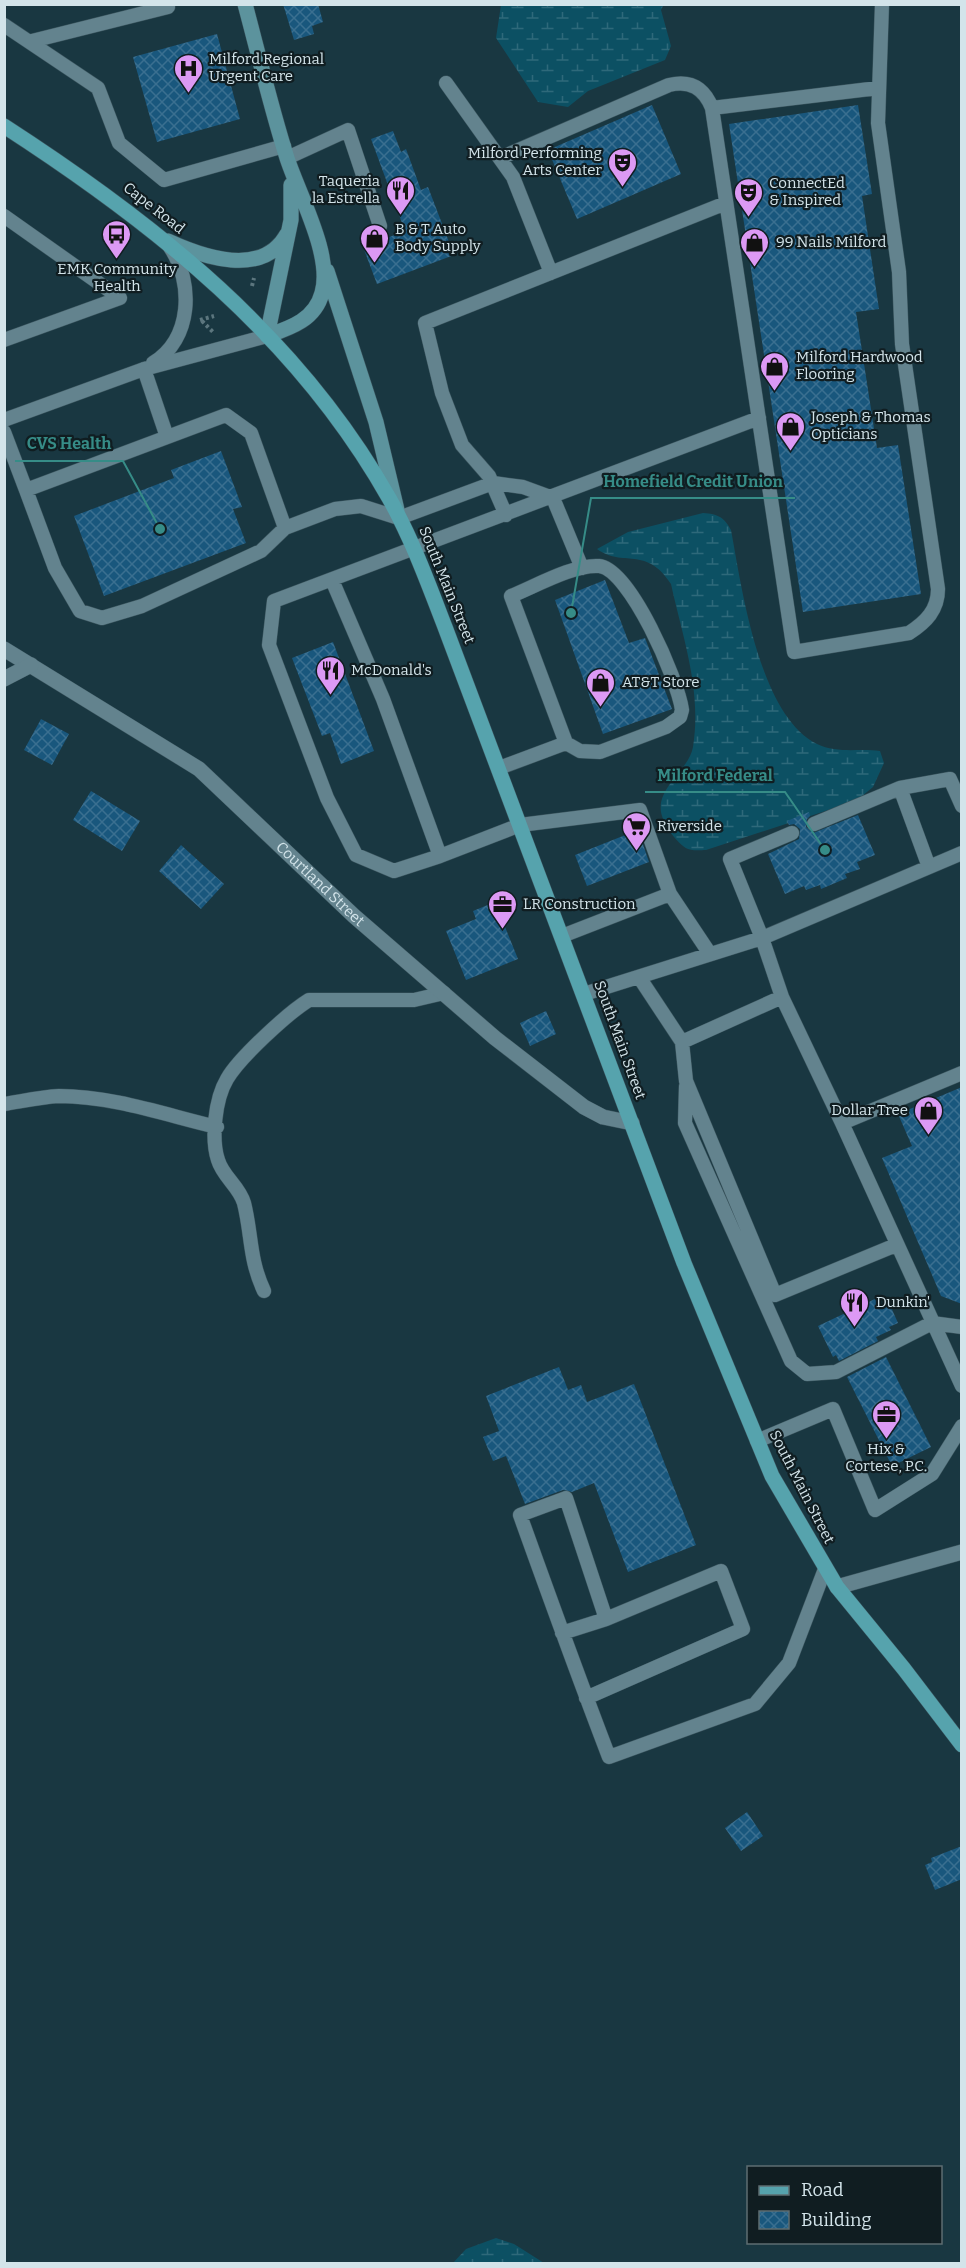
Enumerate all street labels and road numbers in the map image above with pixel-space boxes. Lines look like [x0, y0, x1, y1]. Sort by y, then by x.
street label: Cape Road [120, 178, 188, 238]
street label: South Main Street [415, 524, 479, 647]
street label: Courtland Street [272, 838, 369, 930]
street label: South Main Street [590, 978, 650, 1102]
street label: South Main Street [766, 1427, 839, 1547]

